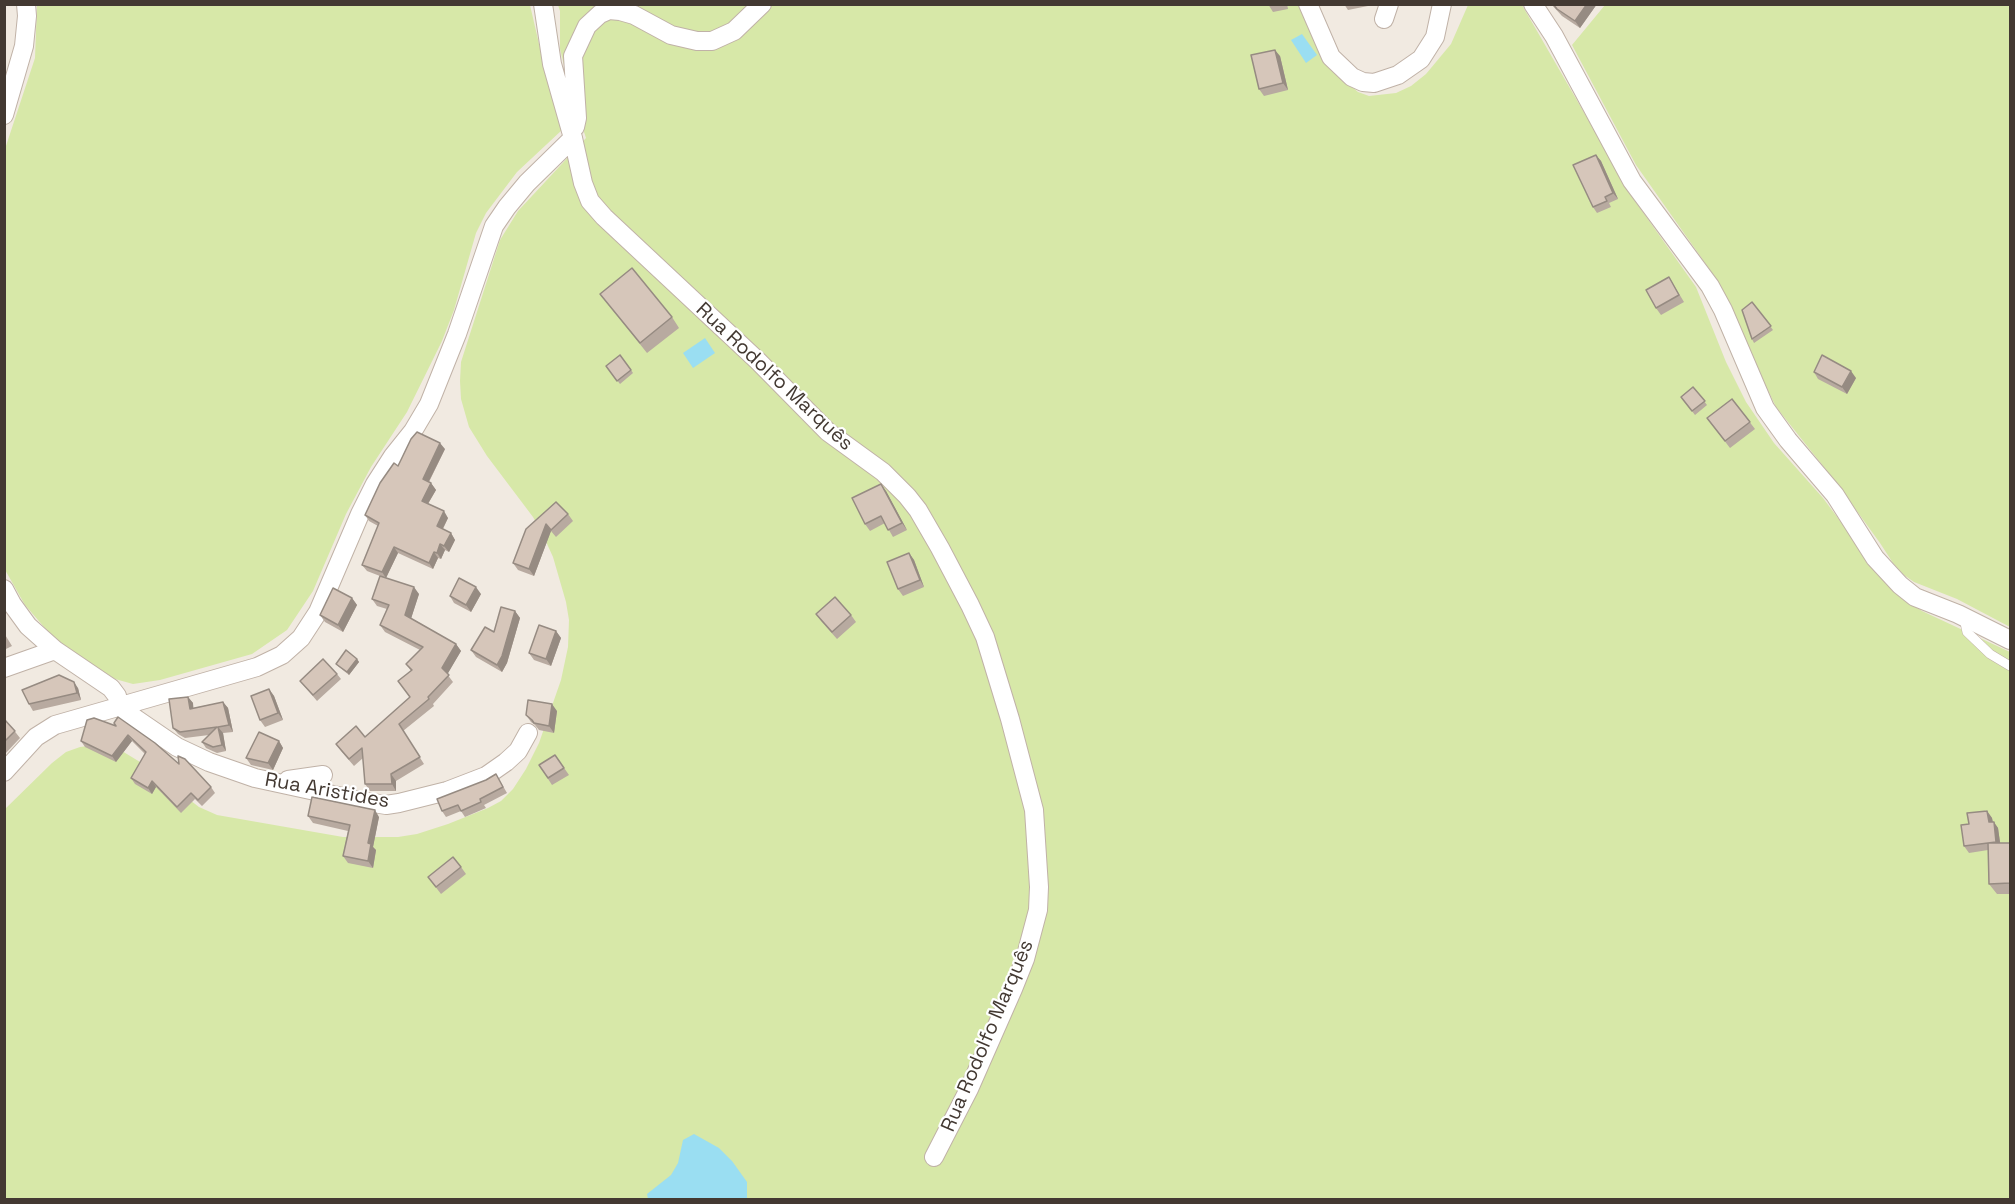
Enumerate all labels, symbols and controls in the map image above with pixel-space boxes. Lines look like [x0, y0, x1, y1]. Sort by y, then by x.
street label: Rua Rodolfo Marquês [690, 298, 858, 456]
street label: Rua Aristides [263, 768, 391, 814]
street label: Rua Rodolfo Marquês [937, 937, 1039, 1135]

